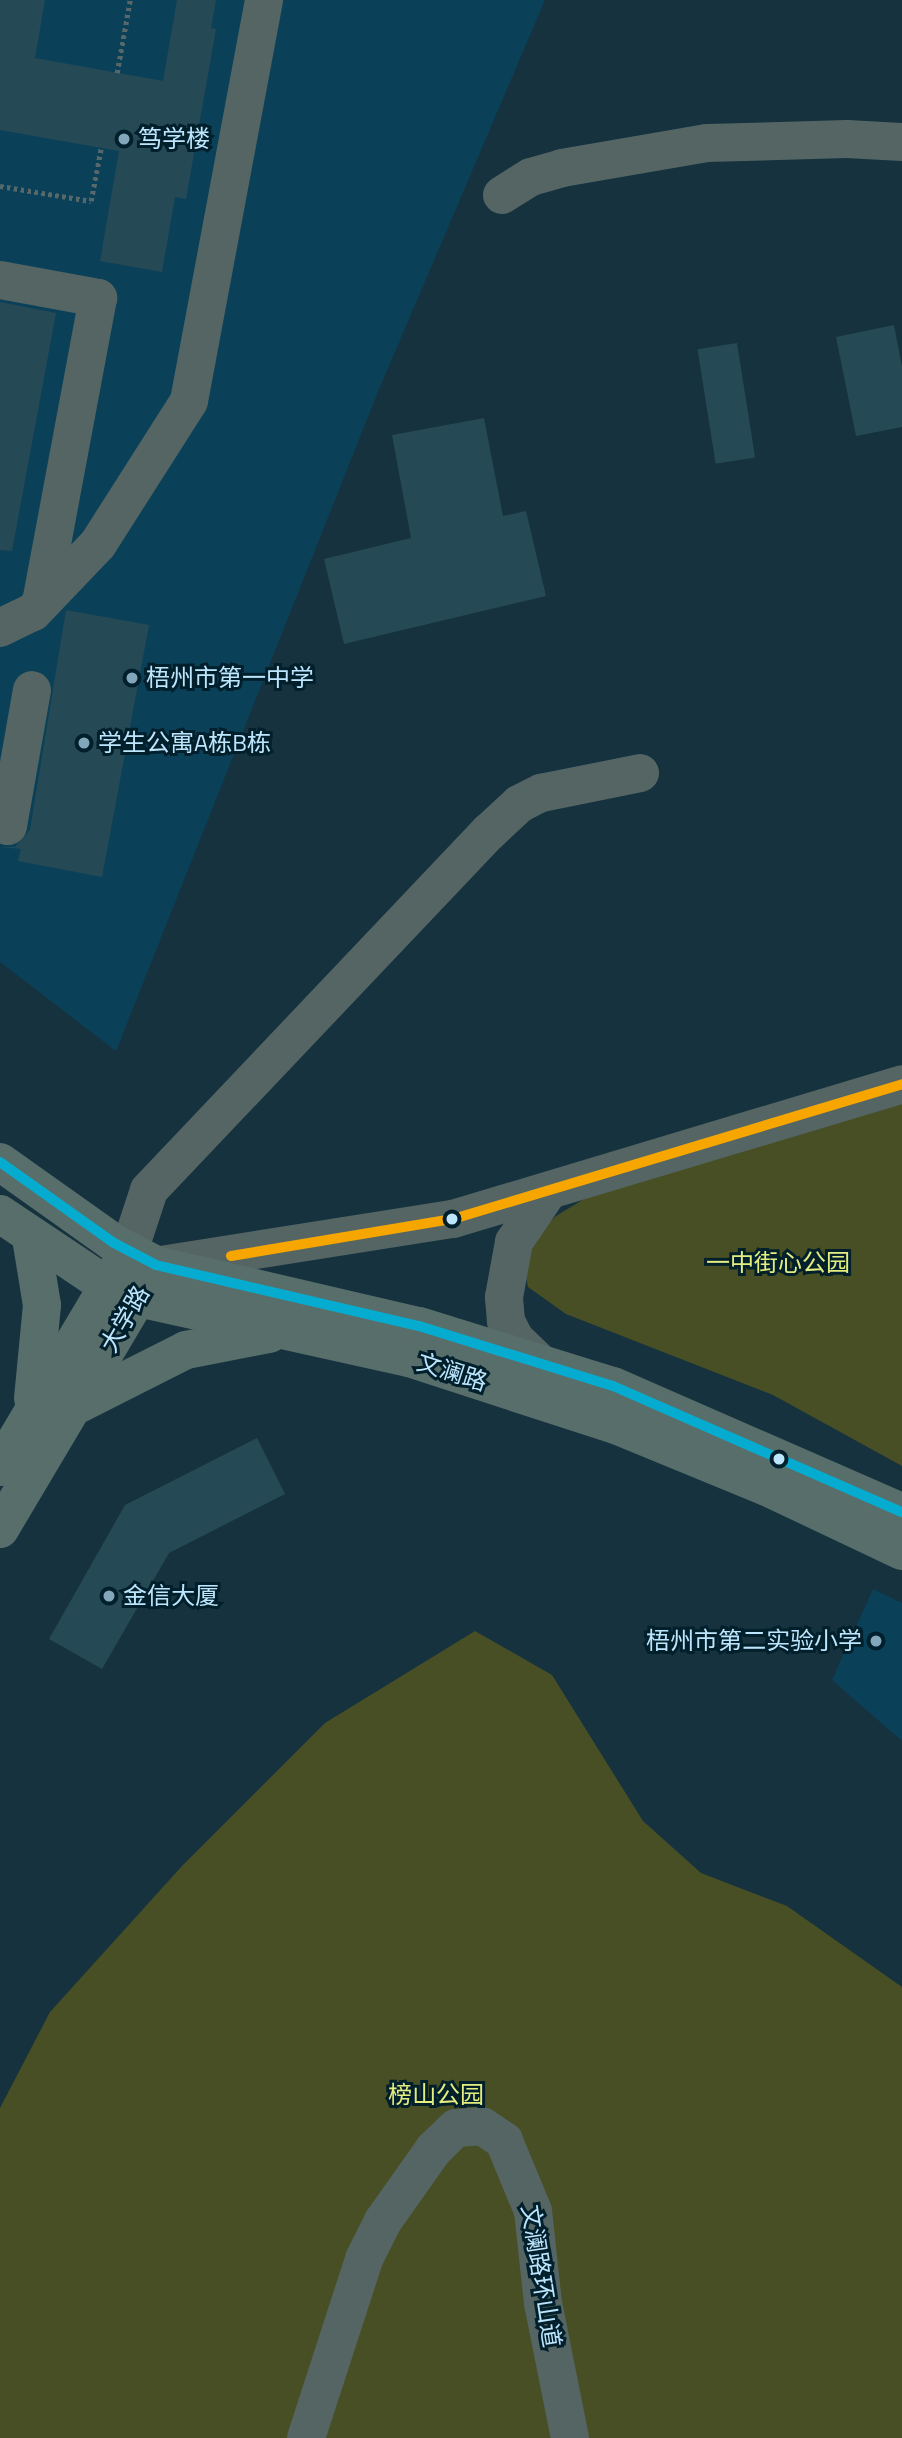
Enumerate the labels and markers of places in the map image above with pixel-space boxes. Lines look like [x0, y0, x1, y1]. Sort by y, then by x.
place label: 笃学楼 [138, 125, 210, 153]
marker: 笃学楼 [116, 131, 132, 147]
place label: 梧州市第一中学 [146, 664, 314, 692]
marker: 梧州市第一中学 [124, 670, 140, 686]
place label: 学生公寓A栋B栋 [98, 729, 271, 757]
marker: 学生公寓A栋B栋 [76, 735, 92, 751]
unlabelled marker [445, 1212, 459, 1226]
unlabelled marker [772, 1452, 786, 1466]
place label: 金信大厦 [123, 1582, 219, 1610]
marker: 金信大厦 [101, 1588, 117, 1604]
place label: 梧州市第二实验小学 [646, 1627, 862, 1655]
marker: 梧州市第二实验小学 [868, 1633, 884, 1649]

